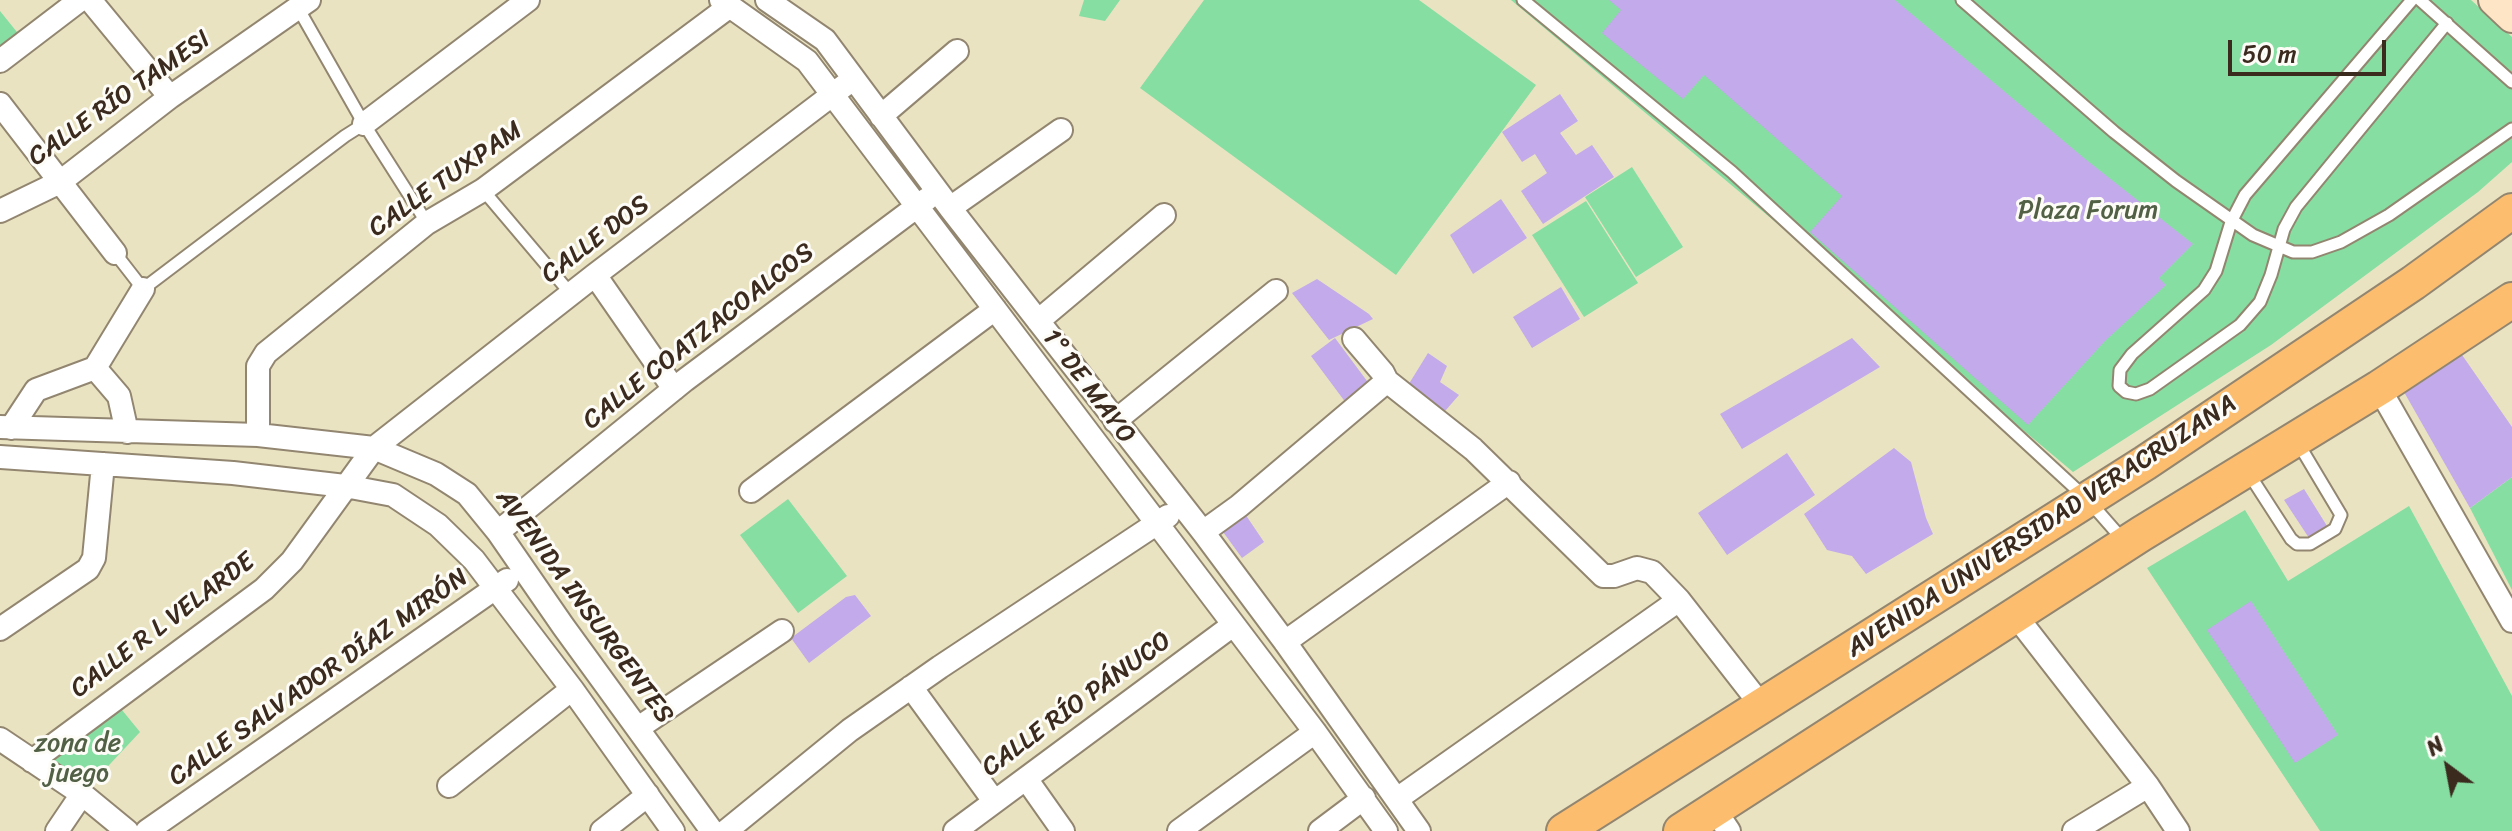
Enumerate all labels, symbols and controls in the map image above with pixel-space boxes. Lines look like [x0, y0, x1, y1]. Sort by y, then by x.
scale bar [2232, 24, 2390, 74]
street label: CALLE RÍO TAMESI [23, 25, 217, 173]
text: 50 m [2242, 33, 2297, 75]
street label: CALLE TUXPAM [363, 116, 529, 244]
street label: CALLE DOS [536, 189, 656, 291]
park label: Plaza Forum [2018, 195, 2158, 227]
street label: CALLE COATZACOALCOS [577, 237, 821, 437]
street label: 1° DE MAYO [1035, 324, 1141, 450]
street label: AVENIDA UNIVERSIDAD VERACRUZANA [1841, 389, 2243, 665]
street label: AVENIDA INSURGENTES [488, 484, 680, 730]
street label: CALLE R L VELARDE [65, 547, 261, 705]
street label: CALLE SALVADOR DÍAZ MIRÓN [163, 562, 475, 794]
street label: CALLE RÍO PÁNUCO [976, 626, 1178, 784]
text: N [2418, 726, 2452, 767]
north arrow [2408, 727, 2488, 807]
park label: zona de juego [35, 728, 121, 790]

